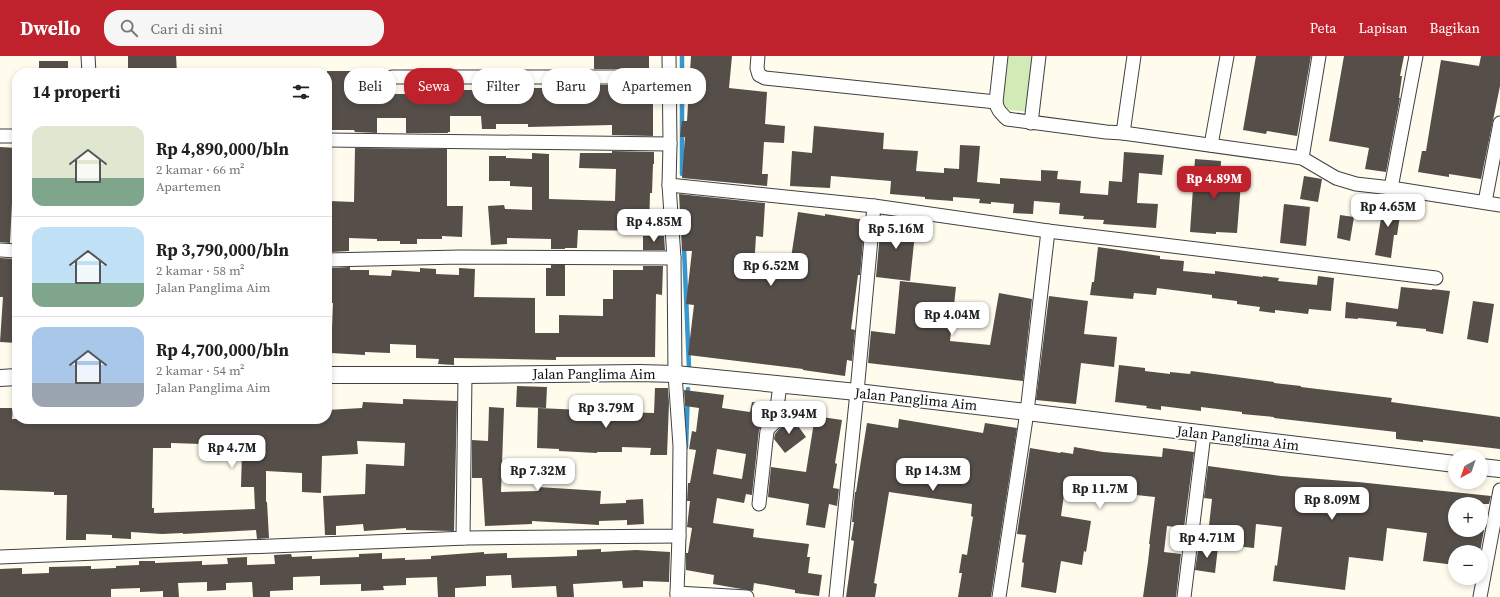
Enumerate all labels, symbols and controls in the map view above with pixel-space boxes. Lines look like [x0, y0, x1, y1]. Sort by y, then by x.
search box [104, 10, 384, 46]
text: Dwello [20, 15, 80, 41]
icon: search [118, 17, 140, 39]
text: Cari di sini [150, 18, 223, 39]
text: Peta [1310, 18, 1336, 38]
text: Lapisan [1358, 18, 1408, 38]
text: Bagikan [1430, 18, 1480, 38]
chip: Beli [344, 68, 396, 104]
chip: Sewa [404, 68, 464, 104]
chip: Filter [472, 68, 534, 104]
chip: Baru [542, 68, 600, 104]
chip: Apartemen [608, 68, 706, 104]
text: 14 properti [32, 80, 120, 104]
icon: filters [290, 81, 312, 103]
text: Rp 4,890,000/bln [156, 137, 289, 161]
icon: home [64, 142, 112, 190]
text: 2 kamar · 66 m² [156, 161, 245, 178]
pin: Rp 4.89M [1173, 166, 1255, 200]
text: Rp 4.89M [1186, 170, 1242, 187]
text: Apartemen [156, 178, 221, 195]
pin: Rp 4.65M [1347, 194, 1429, 228]
text: Rp 4.65M [1360, 198, 1416, 215]
pin: Rp 4.85M [613, 209, 695, 243]
text: Rp 4.85M [626, 213, 682, 230]
pin: Rp 5.16M [855, 216, 937, 250]
text: Rp 5.16M [868, 220, 924, 237]
text: Rp 3,790,000/bln [156, 238, 289, 262]
icon: home [64, 243, 112, 291]
pin: Rp 6.52M [730, 253, 812, 287]
text: Rp 6.52M [743, 257, 799, 274]
text: 2 kamar · 58 m² [156, 262, 245, 279]
text: Jalan Panglima Aim [156, 279, 270, 296]
pin: Rp 4.04M [911, 302, 993, 336]
text: Rp 4.04M [924, 306, 980, 323]
text: Rp 4,700,000/bln [156, 338, 289, 362]
icon: home [64, 343, 112, 391]
text: 2 kamar · 54 m² [156, 362, 245, 379]
street label: Jalan Panglima Aim [531, 364, 656, 384]
text: Jalan Panglima Aim [156, 379, 270, 396]
street label: Jalan Panglima Aim [853, 383, 979, 415]
pin: Rp 3.79M [565, 395, 647, 429]
text: Rp 3.79M [578, 399, 634, 416]
pin: Rp 3.94M [748, 401, 830, 435]
text: Rp 3.94M [761, 405, 817, 422]
street label: Jalan Panglima Aim [1175, 420, 1301, 455]
pin: Rp 4.7M [195, 435, 269, 469]
text: Rp 4.7M [207, 439, 257, 456]
north arrow [1448, 449, 1488, 489]
map controls [1448, 449, 1488, 585]
pin: Rp 7.32M [497, 458, 579, 492]
pin: Rp 14.3M [892, 458, 974, 492]
text: Rp 7.32M [510, 462, 566, 479]
text: Rp 14.3M [905, 462, 961, 479]
pin: Rp 11.7M [1059, 476, 1141, 510]
text: Rp 11.7M [1072, 480, 1128, 497]
pin: Rp 8.09M [1291, 487, 1373, 521]
text: Rp 8.09M [1304, 491, 1360, 508]
button: + [1448, 497, 1488, 537]
pin: Rp 4.71M [1166, 525, 1248, 559]
text: Rp 4.71M [1179, 529, 1235, 546]
button: − [1448, 545, 1488, 585]

